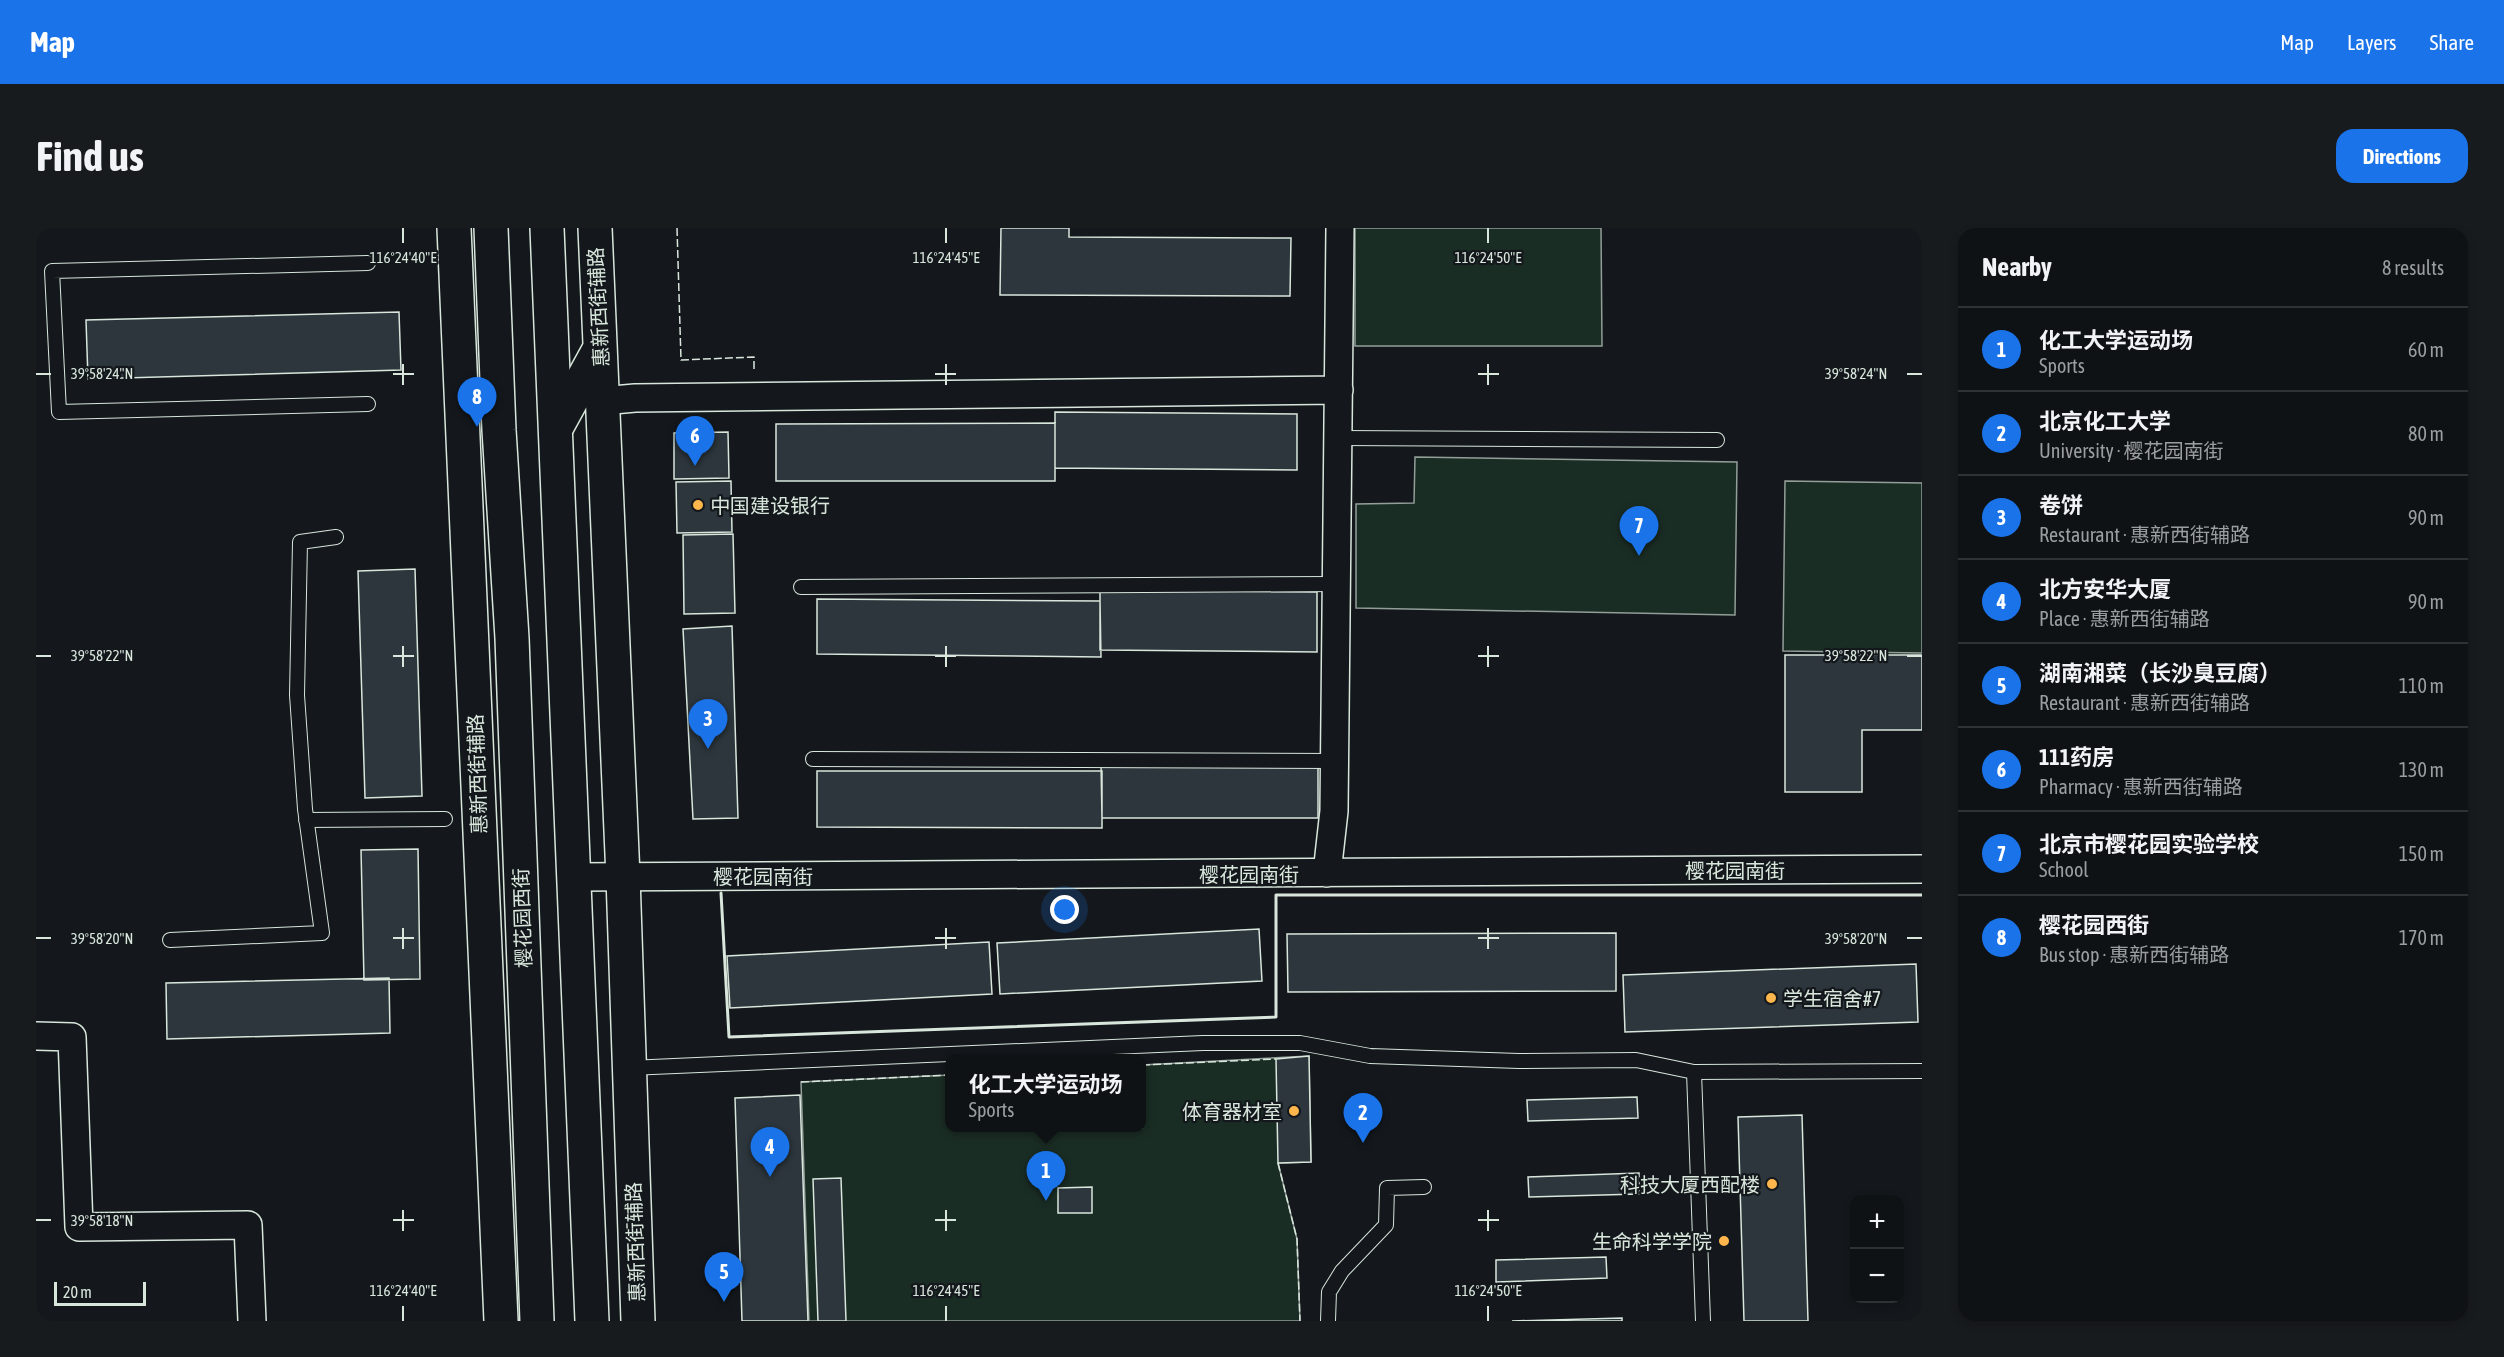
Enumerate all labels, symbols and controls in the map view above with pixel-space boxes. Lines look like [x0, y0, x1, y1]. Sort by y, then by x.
text: Map [30, 26, 75, 58]
text: Map [2280, 30, 2314, 54]
text: Layers [2347, 30, 2397, 54]
text: Share [2430, 30, 2474, 54]
button: Directions [2336, 129, 2468, 183]
text: Find us [36, 132, 144, 180]
street label: 惠新西街辅路 [583, 246, 613, 368]
text: 116°24'40"E [369, 249, 437, 266]
text: 116°24'45"E [912, 249, 980, 266]
text: 116°24'50"E [1454, 249, 1522, 266]
text: Nearby [1982, 252, 2052, 282]
text: 8 results [2382, 256, 2444, 279]
text: 化工大学运动场 [2039, 327, 2193, 353]
text: 1 [1997, 338, 2006, 361]
text: 60 m [2408, 338, 2444, 361]
text: Sports [2039, 354, 2085, 377]
text: 39°58'24"N [71, 365, 133, 382]
text: 39°58'24"N [1825, 365, 1887, 382]
pin: 8 [458, 378, 496, 427]
text: 北京化工大学 [2039, 408, 2171, 434]
pin: 6 [676, 416, 714, 466]
text: 2 [1997, 422, 2006, 445]
text: 80 m [2408, 422, 2444, 445]
text: University · 樱花园南街 [2039, 439, 2224, 462]
text: 卷饼 [2039, 492, 2083, 518]
place label: 中国建设银行 [710, 494, 830, 517]
marker: 中国建设银行 [691, 498, 705, 512]
pin: 7 [1620, 506, 1658, 556]
text: 3 [1997, 506, 2006, 529]
text: 90 m [2408, 506, 2444, 529]
text: Restaurant · 惠新西街辅路 [2039, 523, 2250, 546]
text: 北方安华大厦 [2039, 576, 2171, 602]
text: 4 [1997, 590, 2006, 613]
text: 90 m [2408, 590, 2444, 613]
text: Place · 惠新西街辅路 [2039, 607, 2210, 630]
text: 39°58'22"N [71, 647, 133, 664]
text: 39°58'22"N [1825, 647, 1887, 664]
text: 湖南湘菜（长沙臭豆腐） [2039, 660, 2281, 686]
text: 5 [1997, 674, 2006, 697]
text: 110 m [2399, 674, 2444, 697]
text: Restaurant · 惠新西街辅路 [2039, 691, 2250, 714]
pin: 3 [688, 700, 728, 749]
street label: 惠新西街辅路 [463, 714, 491, 834]
text: 111药房 [2039, 744, 2114, 770]
text: 6 [1997, 758, 2006, 781]
text: 130 m [2399, 758, 2444, 781]
text: Pharmacy · 惠新西街辅路 [2039, 775, 2243, 798]
text: 北京市樱花园实验学校 [2039, 831, 2259, 857]
text: 7 [1997, 842, 2006, 865]
text: 150 m [2399, 842, 2444, 865]
text: School [2039, 858, 2089, 881]
street label: 樱花园南街 [1685, 859, 1785, 882]
street label: 樱花园南街 [1199, 863, 1299, 886]
street label: 樱花园南街 [713, 865, 813, 888]
street label: 樱花园西街 [509, 868, 535, 968]
your location [1050, 895, 1079, 924]
text: 樱花园西街 [2039, 912, 2149, 938]
text: 8 [1997, 926, 2006, 949]
text: 170 m [2399, 926, 2444, 949]
text: 39°58'20"N [71, 930, 133, 947]
text: 39°58'20"N [1825, 930, 1887, 947]
text: Bus stop · 惠新西街辅路 [2039, 943, 2229, 966]
place label: 学生宿舍#7 [1783, 987, 1881, 1010]
marker: 学生宿舍#7 [1764, 991, 1778, 1005]
popup [945, 1054, 1146, 1132]
text: 化工大学运动场 [968, 1071, 1123, 1097]
pin: 2 [1344, 1094, 1382, 1143]
text: Sports [968, 1098, 1014, 1121]
place label: 体育器材室 [1182, 1100, 1282, 1123]
marker: 体育器材室 [1287, 1104, 1301, 1118]
pin: 4 [750, 1128, 790, 1177]
pin: 1 [1026, 1152, 1066, 1201]
place label: 科技大厦西配楼 [1620, 1173, 1760, 1196]
marker: 科技大厦西配楼 [1765, 1177, 1779, 1191]
street label: 惠新西街辅路 [621, 1182, 649, 1302]
map controls [1850, 1195, 1904, 1303]
button: + [1850, 1195, 1904, 1249]
text: 39°58'18"N [71, 1212, 133, 1229]
place label: 生命科学学院 [1592, 1230, 1712, 1253]
marker: 生命科学学院 [1717, 1234, 1731, 1248]
button: − [1850, 1249, 1904, 1303]
pin: 5 [704, 1252, 744, 1302]
scale bar [54, 1279, 146, 1306]
text: 116°24'40"E [369, 1282, 437, 1299]
text: 116°24'45"E [912, 1282, 980, 1299]
text: 116°24'50"E [1454, 1282, 1522, 1299]
text: 20 m [63, 1283, 92, 1301]

